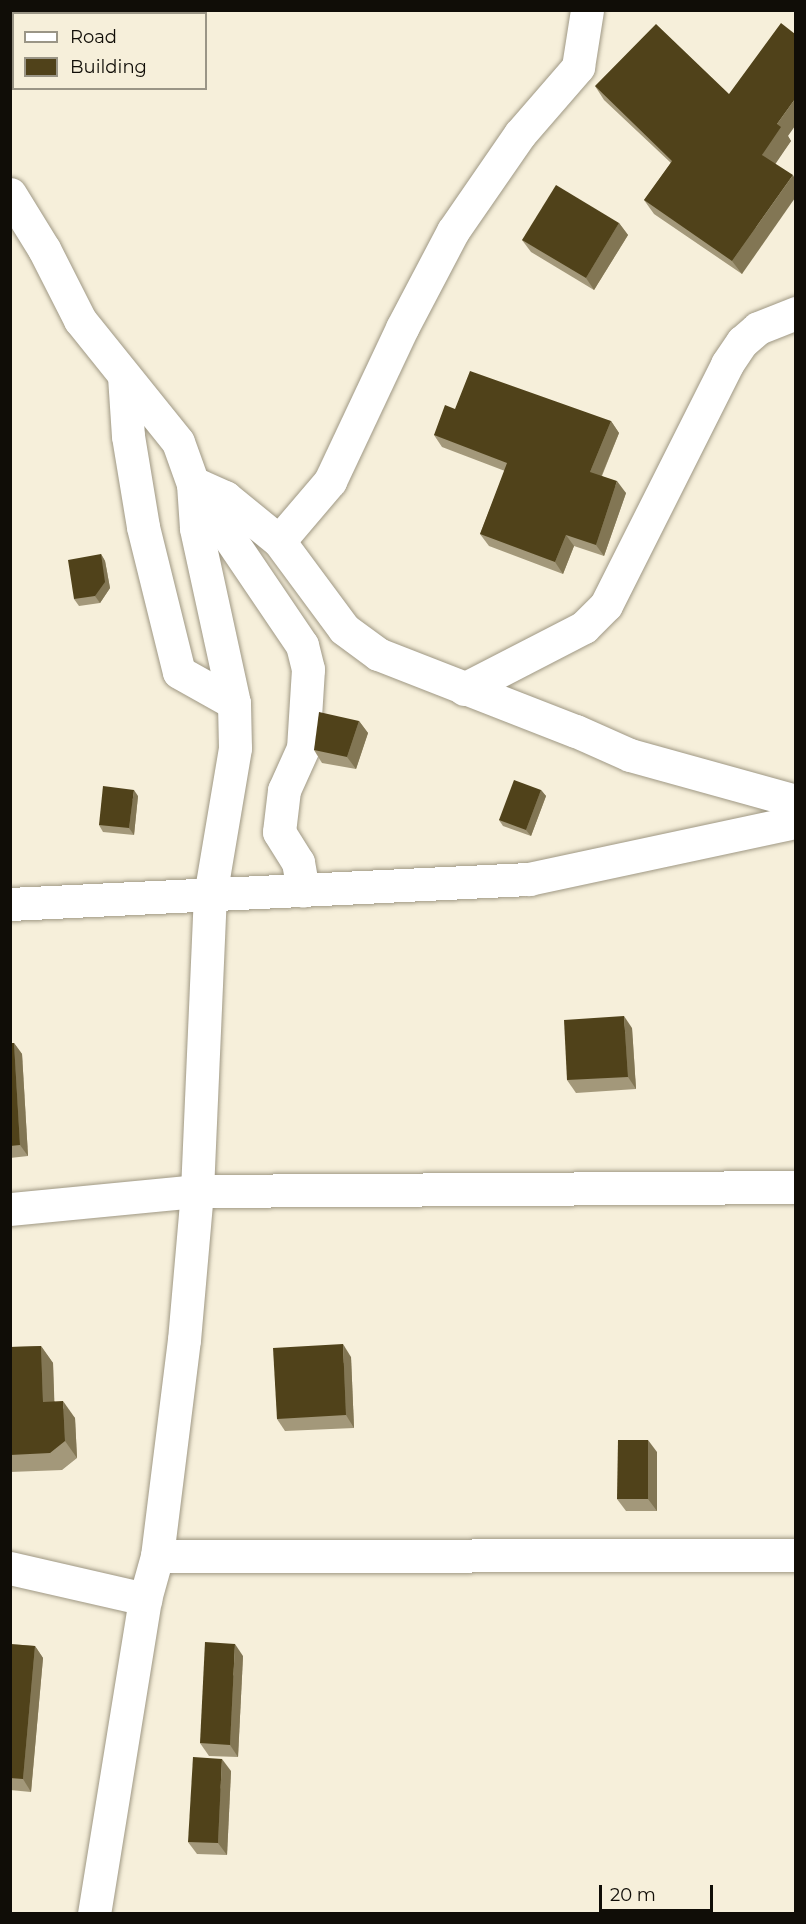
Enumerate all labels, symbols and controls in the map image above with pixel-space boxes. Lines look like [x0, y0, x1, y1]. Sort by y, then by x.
legend [12, 12, 207, 90]
text: Road [70, 26, 117, 48]
text: Building [70, 56, 147, 78]
scale bar [602, 1873, 716, 1911]
text: 20 m [610, 1884, 656, 1906]

